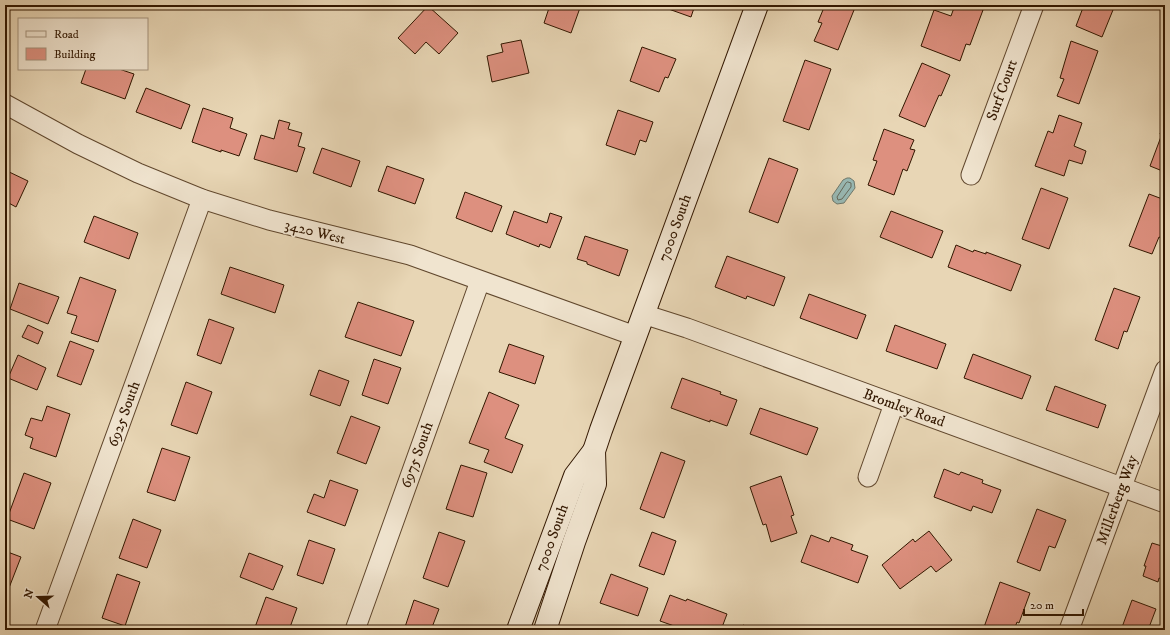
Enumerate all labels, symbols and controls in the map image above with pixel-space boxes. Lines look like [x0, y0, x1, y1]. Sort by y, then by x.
legend [18, 18, 148, 70]
text: Road [54, 27, 79, 42]
text: Building [54, 47, 95, 62]
street label: Surf Court [982, 57, 1022, 123]
street label: 7000 South [654, 192, 696, 264]
street label: 3420 West [283, 215, 348, 249]
street label: 6925 South [103, 379, 145, 449]
street label: Bromley Road [861, 384, 948, 432]
street label: 6975 South [396, 419, 438, 491]
street label: Millerberg Way [1092, 452, 1142, 547]
street label: 7000 South [531, 502, 573, 574]
north arrow [18, 577, 58, 617]
text: N [21, 587, 38, 601]
scale bar [1024, 591, 1083, 617]
text: 20 m [1030, 598, 1054, 613]

